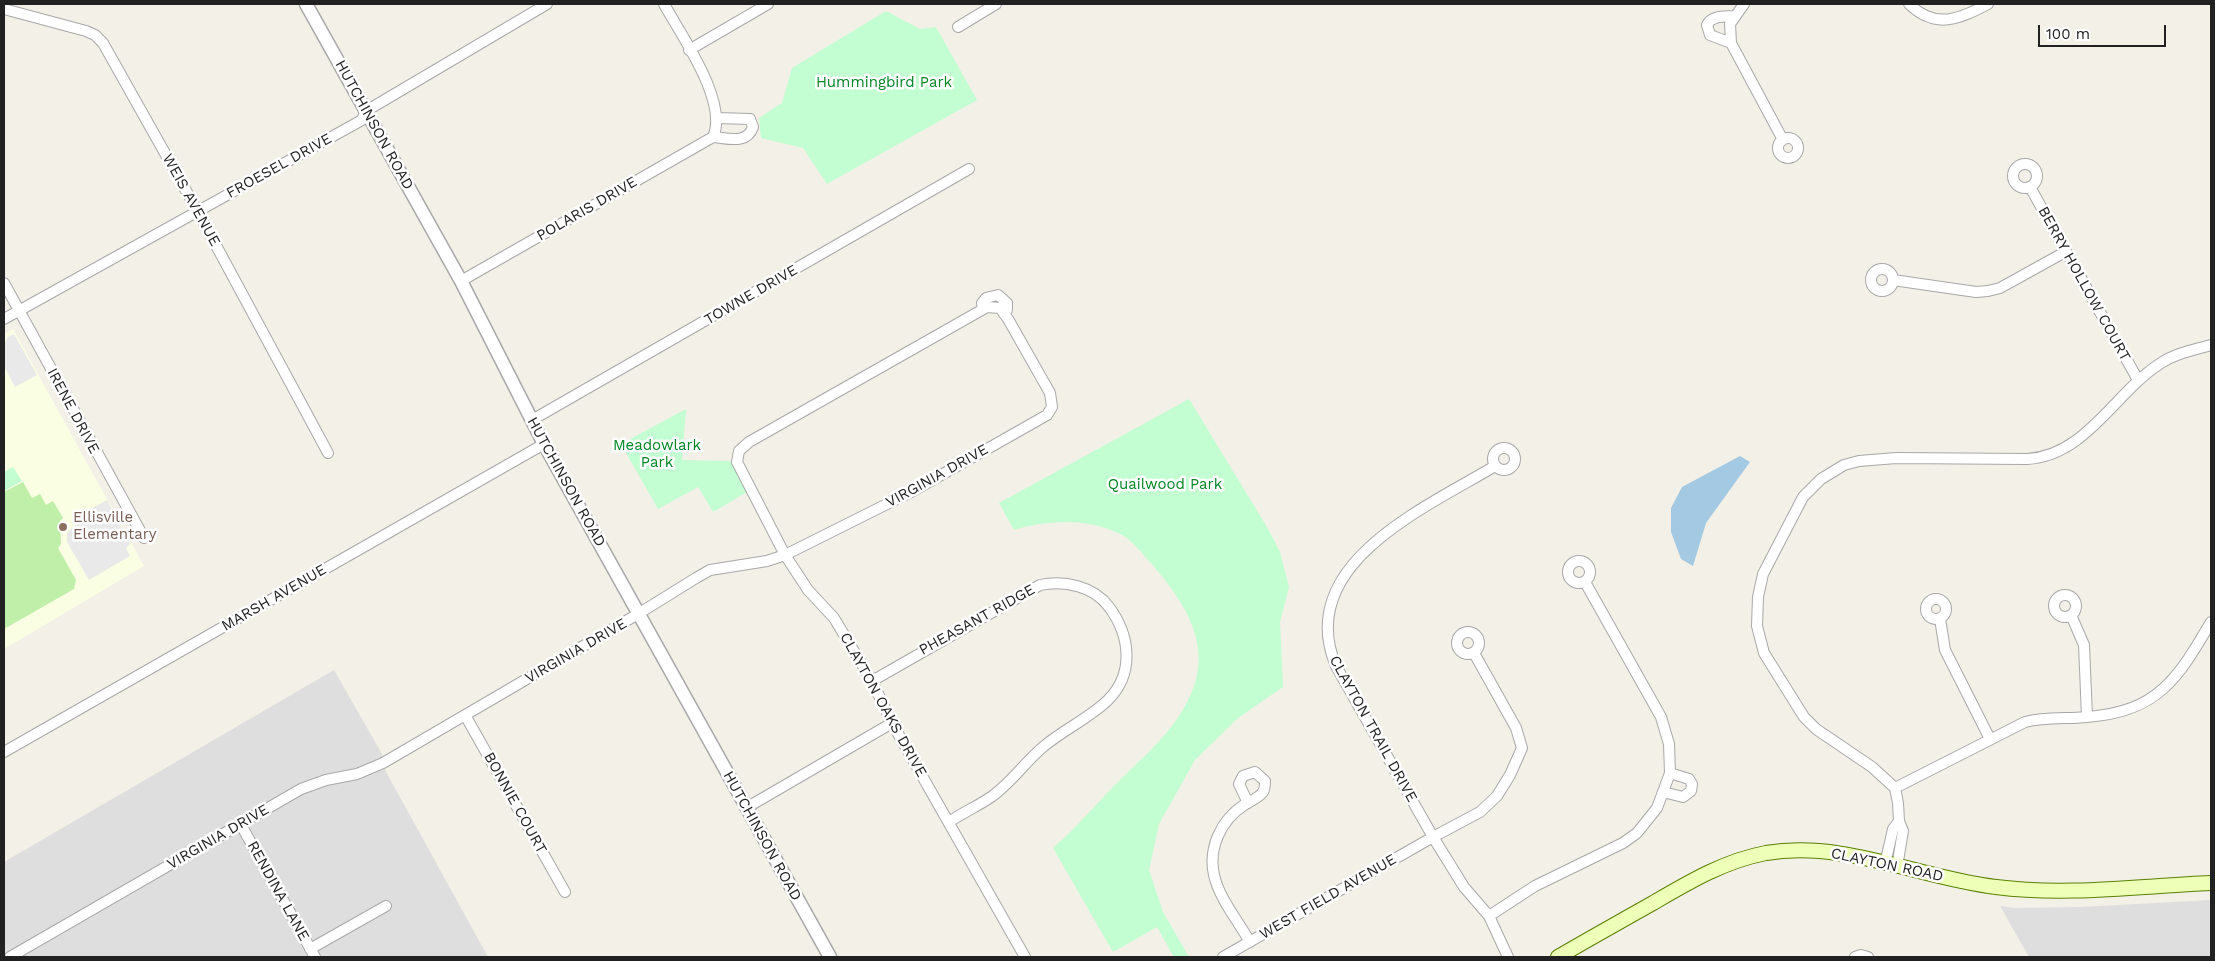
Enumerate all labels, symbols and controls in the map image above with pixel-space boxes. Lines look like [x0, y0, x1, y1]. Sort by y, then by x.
scale bar [2040, 15, 2168, 47]
text: 100 m [2046, 25, 2090, 43]
street label: HUTCHINSON ROAD [331, 57, 417, 193]
park label: Hummingbird Park [816, 74, 952, 92]
street label: FROESEL DRIVE [223, 130, 335, 202]
street label: WEIS AVENUE [158, 151, 224, 249]
street label: POLARIS DRIVE [534, 173, 640, 245]
street label: BERRY HOLLOW COURT [2034, 204, 2134, 364]
street label: TOWNE DRIVE [701, 261, 801, 329]
street label: IRENE DRIVE [43, 365, 103, 457]
street label: HUTCHINSON ROAD [523, 414, 609, 550]
park label: Meadowlark Park [613, 437, 701, 472]
street label: VIRGINIA DRIVE [883, 440, 991, 512]
park label: Quailwood Park [1108, 476, 1222, 494]
place label: Ellisville Elementary [73, 509, 157, 544]
marker: Ellisville Elementary [57, 521, 69, 533]
street label: MARSH AVENUE [218, 561, 330, 635]
street label: PHEASANT RIDGE [916, 581, 1038, 659]
street label: VIRGINIA DRIVE [522, 615, 630, 687]
street label: CLAYTON OAKS DRIVE [836, 630, 930, 780]
street label: CLAYTON TRAIL DRIVE [1325, 653, 1421, 805]
street label: BONNIE COURT [480, 749, 550, 857]
street label: HUTCHINSON ROAD [719, 768, 805, 904]
street label: VIRGINIA DRIVE [164, 801, 272, 873]
street label: RENDINA LANE [243, 838, 313, 944]
street label: CLAYTON ROAD [1829, 844, 1945, 886]
street label: WEST FIELD AVENUE [1256, 850, 1400, 944]

